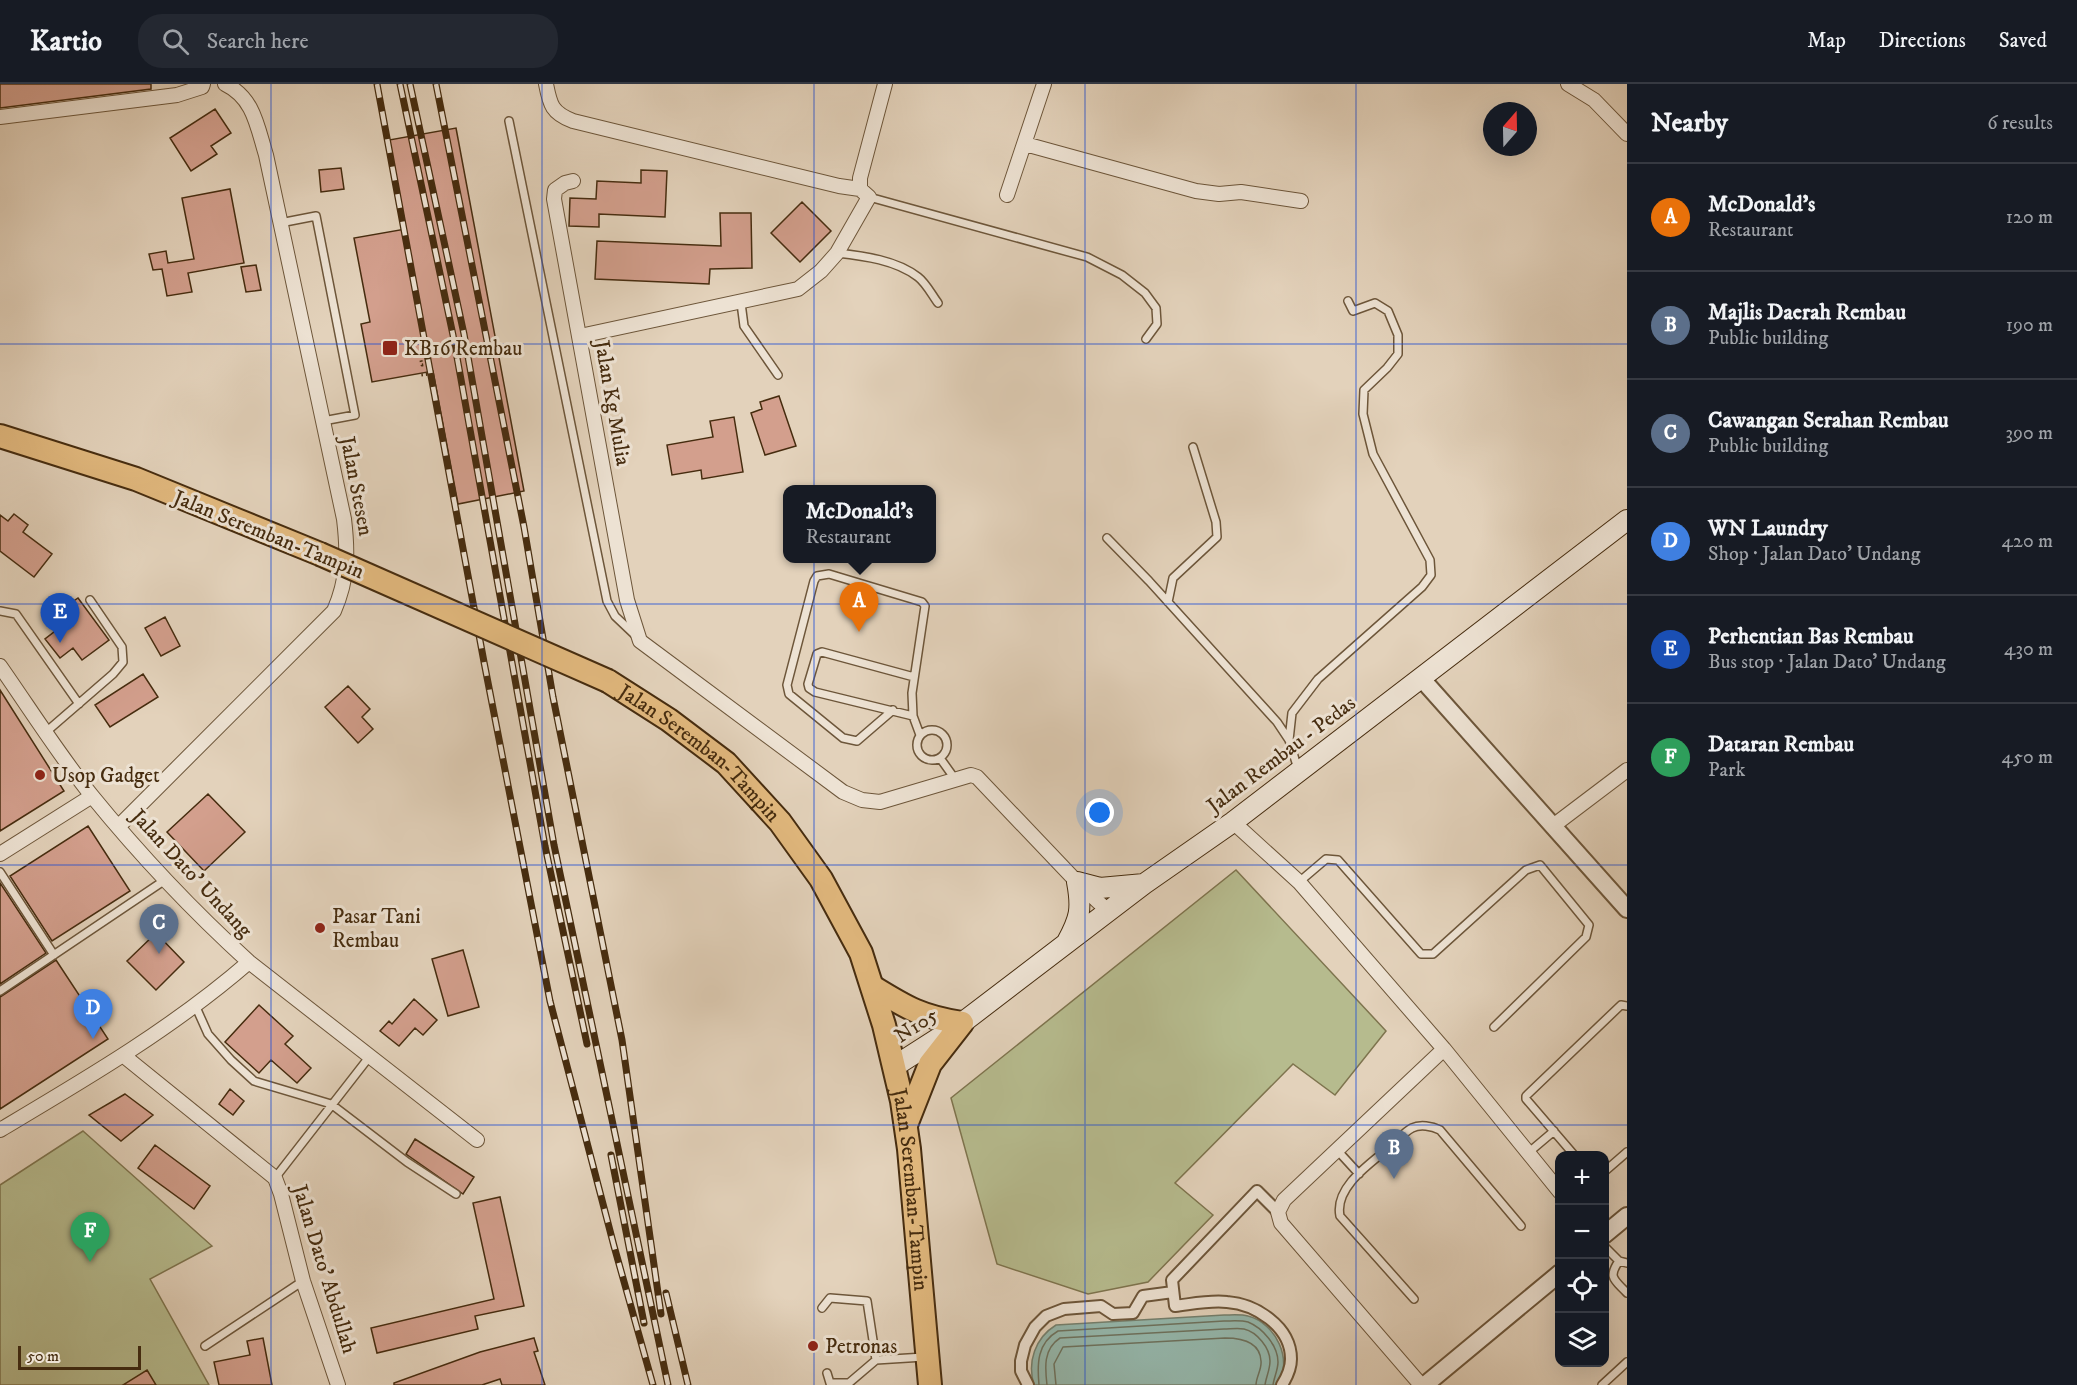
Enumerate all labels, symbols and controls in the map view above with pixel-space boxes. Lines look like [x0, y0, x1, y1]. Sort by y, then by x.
search box [138, 14, 558, 68]
text: Kartio [30, 24, 102, 59]
icon: search [159, 25, 192, 58]
text: Search here [207, 28, 309, 55]
text: Map [1807, 28, 1846, 54]
text: Directions [1879, 28, 1966, 54]
text: Saved [1999, 28, 2047, 54]
north arrow [1483, 102, 1537, 156]
text: Nearby [1651, 107, 1728, 140]
text: 6 results [1987, 111, 2053, 136]
text: McDonald's [1708, 191, 1815, 218]
text: A [1664, 205, 1677, 230]
text: 120 m [2006, 205, 2053, 230]
text: Restaurant [1708, 218, 1793, 243]
text: Majlis Daerah Rembau [1708, 299, 1906, 326]
text: B [1664, 313, 1677, 338]
text: 190 m [2006, 313, 2053, 338]
text: Public building [1708, 326, 1828, 351]
place label: KB16 Rembau [404, 336, 522, 362]
street label: Jalan Kg Mulia [588, 337, 636, 468]
marker: KB16 Rembau [381, 339, 399, 357]
text: Cawangan Serahan Rembau [1708, 407, 1949, 434]
text: C [1664, 421, 1677, 446]
text: 390 m [2005, 421, 2053, 446]
street label: Jalan Stesen [333, 432, 378, 538]
text: Public building [1708, 434, 1828, 459]
street label: Jalan Seremban-Tampin [168, 484, 368, 585]
popup [783, 485, 936, 563]
text: McDonald's [806, 498, 913, 525]
text: WN Laundry [1708, 515, 1828, 542]
text: Restaurant [806, 525, 891, 550]
text: D [1663, 529, 1678, 554]
text: 420 m [2002, 529, 2053, 554]
text: Shop · Jalan Dato’ Undang [1708, 542, 1920, 567]
pin: A [840, 582, 878, 632]
pin: E [40, 594, 80, 643]
text: Perhentian Bas Rembau [1708, 623, 1914, 650]
text: E [1663, 637, 1678, 662]
text: 430 m [2004, 637, 2053, 662]
text: Bus stop · Jalan Dato’ Undang [1708, 650, 1946, 675]
street label: Jalan Seremban-Tampin [612, 678, 785, 828]
street label: Jalan Rembau - Pedas [1201, 690, 1361, 820]
text: Dataran Rembau [1708, 731, 1854, 758]
text: F [1664, 745, 1677, 770]
text: 450 m [2002, 745, 2053, 770]
text: Park [1708, 758, 1745, 783]
place label: Usop Gadget [52, 763, 160, 789]
marker: Usop Gadget [33, 768, 47, 782]
your location [1085, 798, 1114, 827]
street label: Jalan Dato’ Undang [124, 803, 258, 944]
pin: C [140, 904, 178, 954]
place label: Pasar Tani Rembau [332, 904, 421, 954]
marker: Pasar Tani Rembau [313, 921, 327, 935]
pin: D [74, 990, 112, 1039]
street label: N105 [890, 1002, 943, 1049]
street label: Jalan Seremban-Tampin [885, 1084, 934, 1292]
pin: B [1374, 1130, 1414, 1179]
map controls [1555, 1151, 1609, 1367]
button: + [1555, 1151, 1609, 1205]
street label: Jalan Dato’ Abdullah [285, 1180, 362, 1357]
button: − [1555, 1205, 1609, 1259]
pin: F [70, 1212, 110, 1262]
button: locate [1555, 1259, 1609, 1313]
button: layers [1555, 1313, 1609, 1367]
place label: Petronas [825, 1334, 897, 1360]
marker: Petronas [806, 1339, 820, 1353]
scale bar [18, 1343, 141, 1370]
text: 50 m [27, 1346, 59, 1366]

